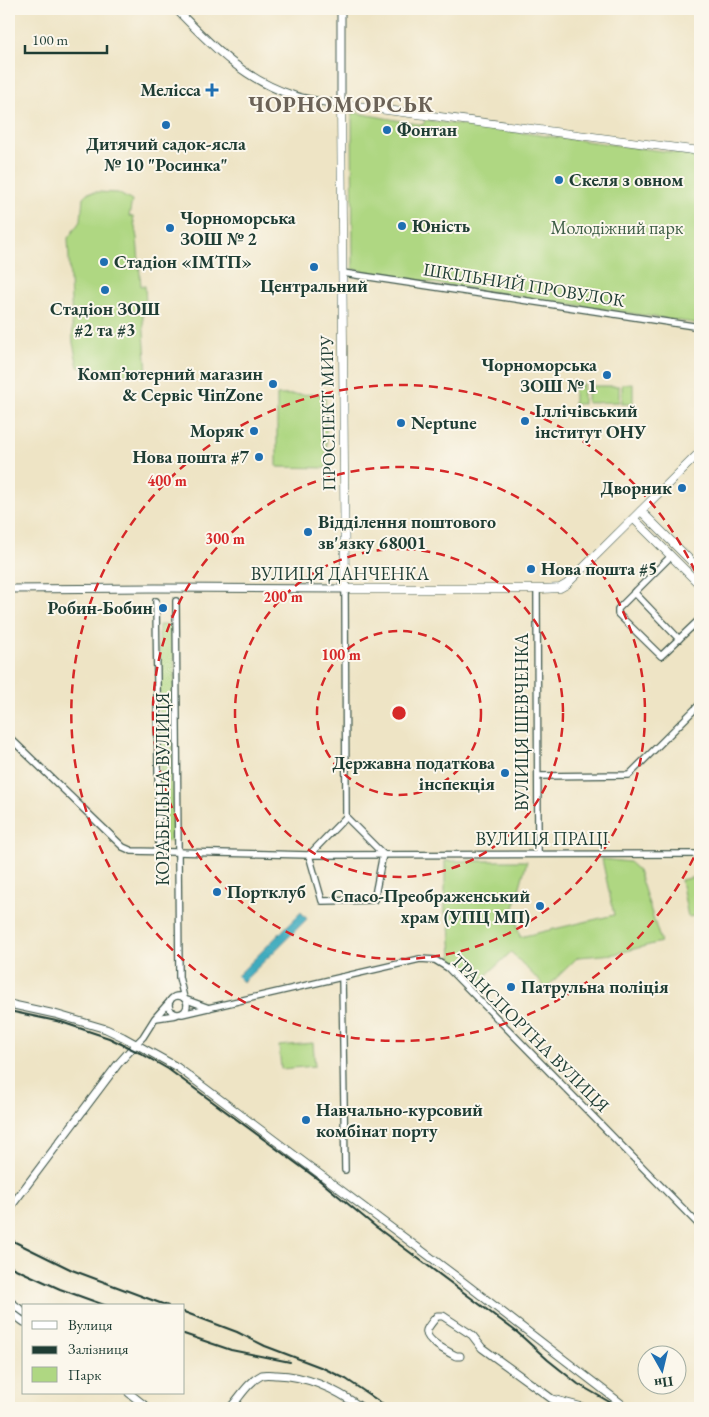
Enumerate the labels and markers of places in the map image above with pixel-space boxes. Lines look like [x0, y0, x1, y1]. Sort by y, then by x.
place label: Мелісса [140, 78, 201, 101]
marker: Мелісса [205, 83, 219, 97]
place label: Фонтан [397, 118, 458, 141]
marker: Дитячий садок-ясла № 10 "Росинка" [160, 119, 172, 131]
marker: Фонтан [381, 124, 393, 136]
place label: Дитячий садок-ясла № 10 "Росинка" [86, 132, 246, 176]
place label: Скеля з овном [569, 168, 684, 191]
marker: Скеля з овном [553, 174, 565, 186]
place label: Чорноморська ЗОШ № 2 [180, 206, 296, 250]
place label: Юність [412, 214, 470, 237]
marker: Юність [396, 220, 408, 232]
marker: Чорноморська ЗОШ № 2 [164, 222, 176, 234]
place label: Стадіон «ІМТП» [114, 250, 252, 273]
marker: Стадіон «ІМТП» [98, 256, 110, 268]
marker: Центральний [308, 261, 320, 273]
place label: Центральний [260, 274, 368, 297]
marker: Стадіон ЗОШ #2 та #3 [99, 284, 111, 296]
place label: Стадіон ЗОШ #2 та #3 [50, 297, 160, 341]
place label: Чорноморська ЗОШ № 1 [481, 353, 597, 397]
place label: Комп’ютерний магазин & Сервіс ЧіпZone [78, 362, 264, 406]
marker: Чорноморська ЗОШ № 1 [601, 369, 613, 381]
marker: Комп’ютерний магазин & Сервіс ЧіпZone [267, 378, 279, 390]
place label: Іллічівський інститут ОНУ [535, 399, 647, 443]
place label: Neptune [411, 411, 477, 434]
marker: Іллічівський інститут ОНУ [519, 415, 531, 427]
marker: Neptune [395, 417, 407, 429]
place label: Моряк [190, 419, 244, 442]
marker: Моряк [248, 425, 260, 437]
place label: Нова пошта #7 [132, 445, 249, 468]
marker: Нова пошта #7 [253, 451, 265, 463]
place label: Дворник [601, 476, 672, 499]
marker: Дворник [676, 482, 688, 494]
place label: Відділення поштового зв'язку 68001 [318, 510, 496, 554]
marker: Відділення поштового зв'язку 68001 [302, 526, 314, 538]
place label: Нова пошта #5 [541, 557, 658, 580]
marker: Нова пошта #5 [525, 563, 537, 575]
place label: Робин-Бобин [47, 596, 154, 619]
marker: Робин-Бобин [157, 602, 169, 614]
centre of rings [390, 704, 408, 722]
place label: Державна податкова інспекція [332, 751, 495, 795]
marker: Державна податкова інспекція [499, 767, 511, 779]
place label: Портклуб [227, 880, 306, 903]
place label: Спасо-Преображенський храм (УПЦ МП) [331, 884, 530, 928]
marker: Портклуб [211, 886, 223, 898]
marker: Спасо-Преображенський храм (УПЦ МП) [534, 900, 546, 912]
place label: Патрульна поліція [521, 975, 669, 998]
marker: Патрульна поліція [505, 981, 517, 993]
place label: Навчально-курсовий комбінат порту [316, 1098, 483, 1142]
marker: Навчально-курсовий комбінат порту [300, 1114, 312, 1126]

